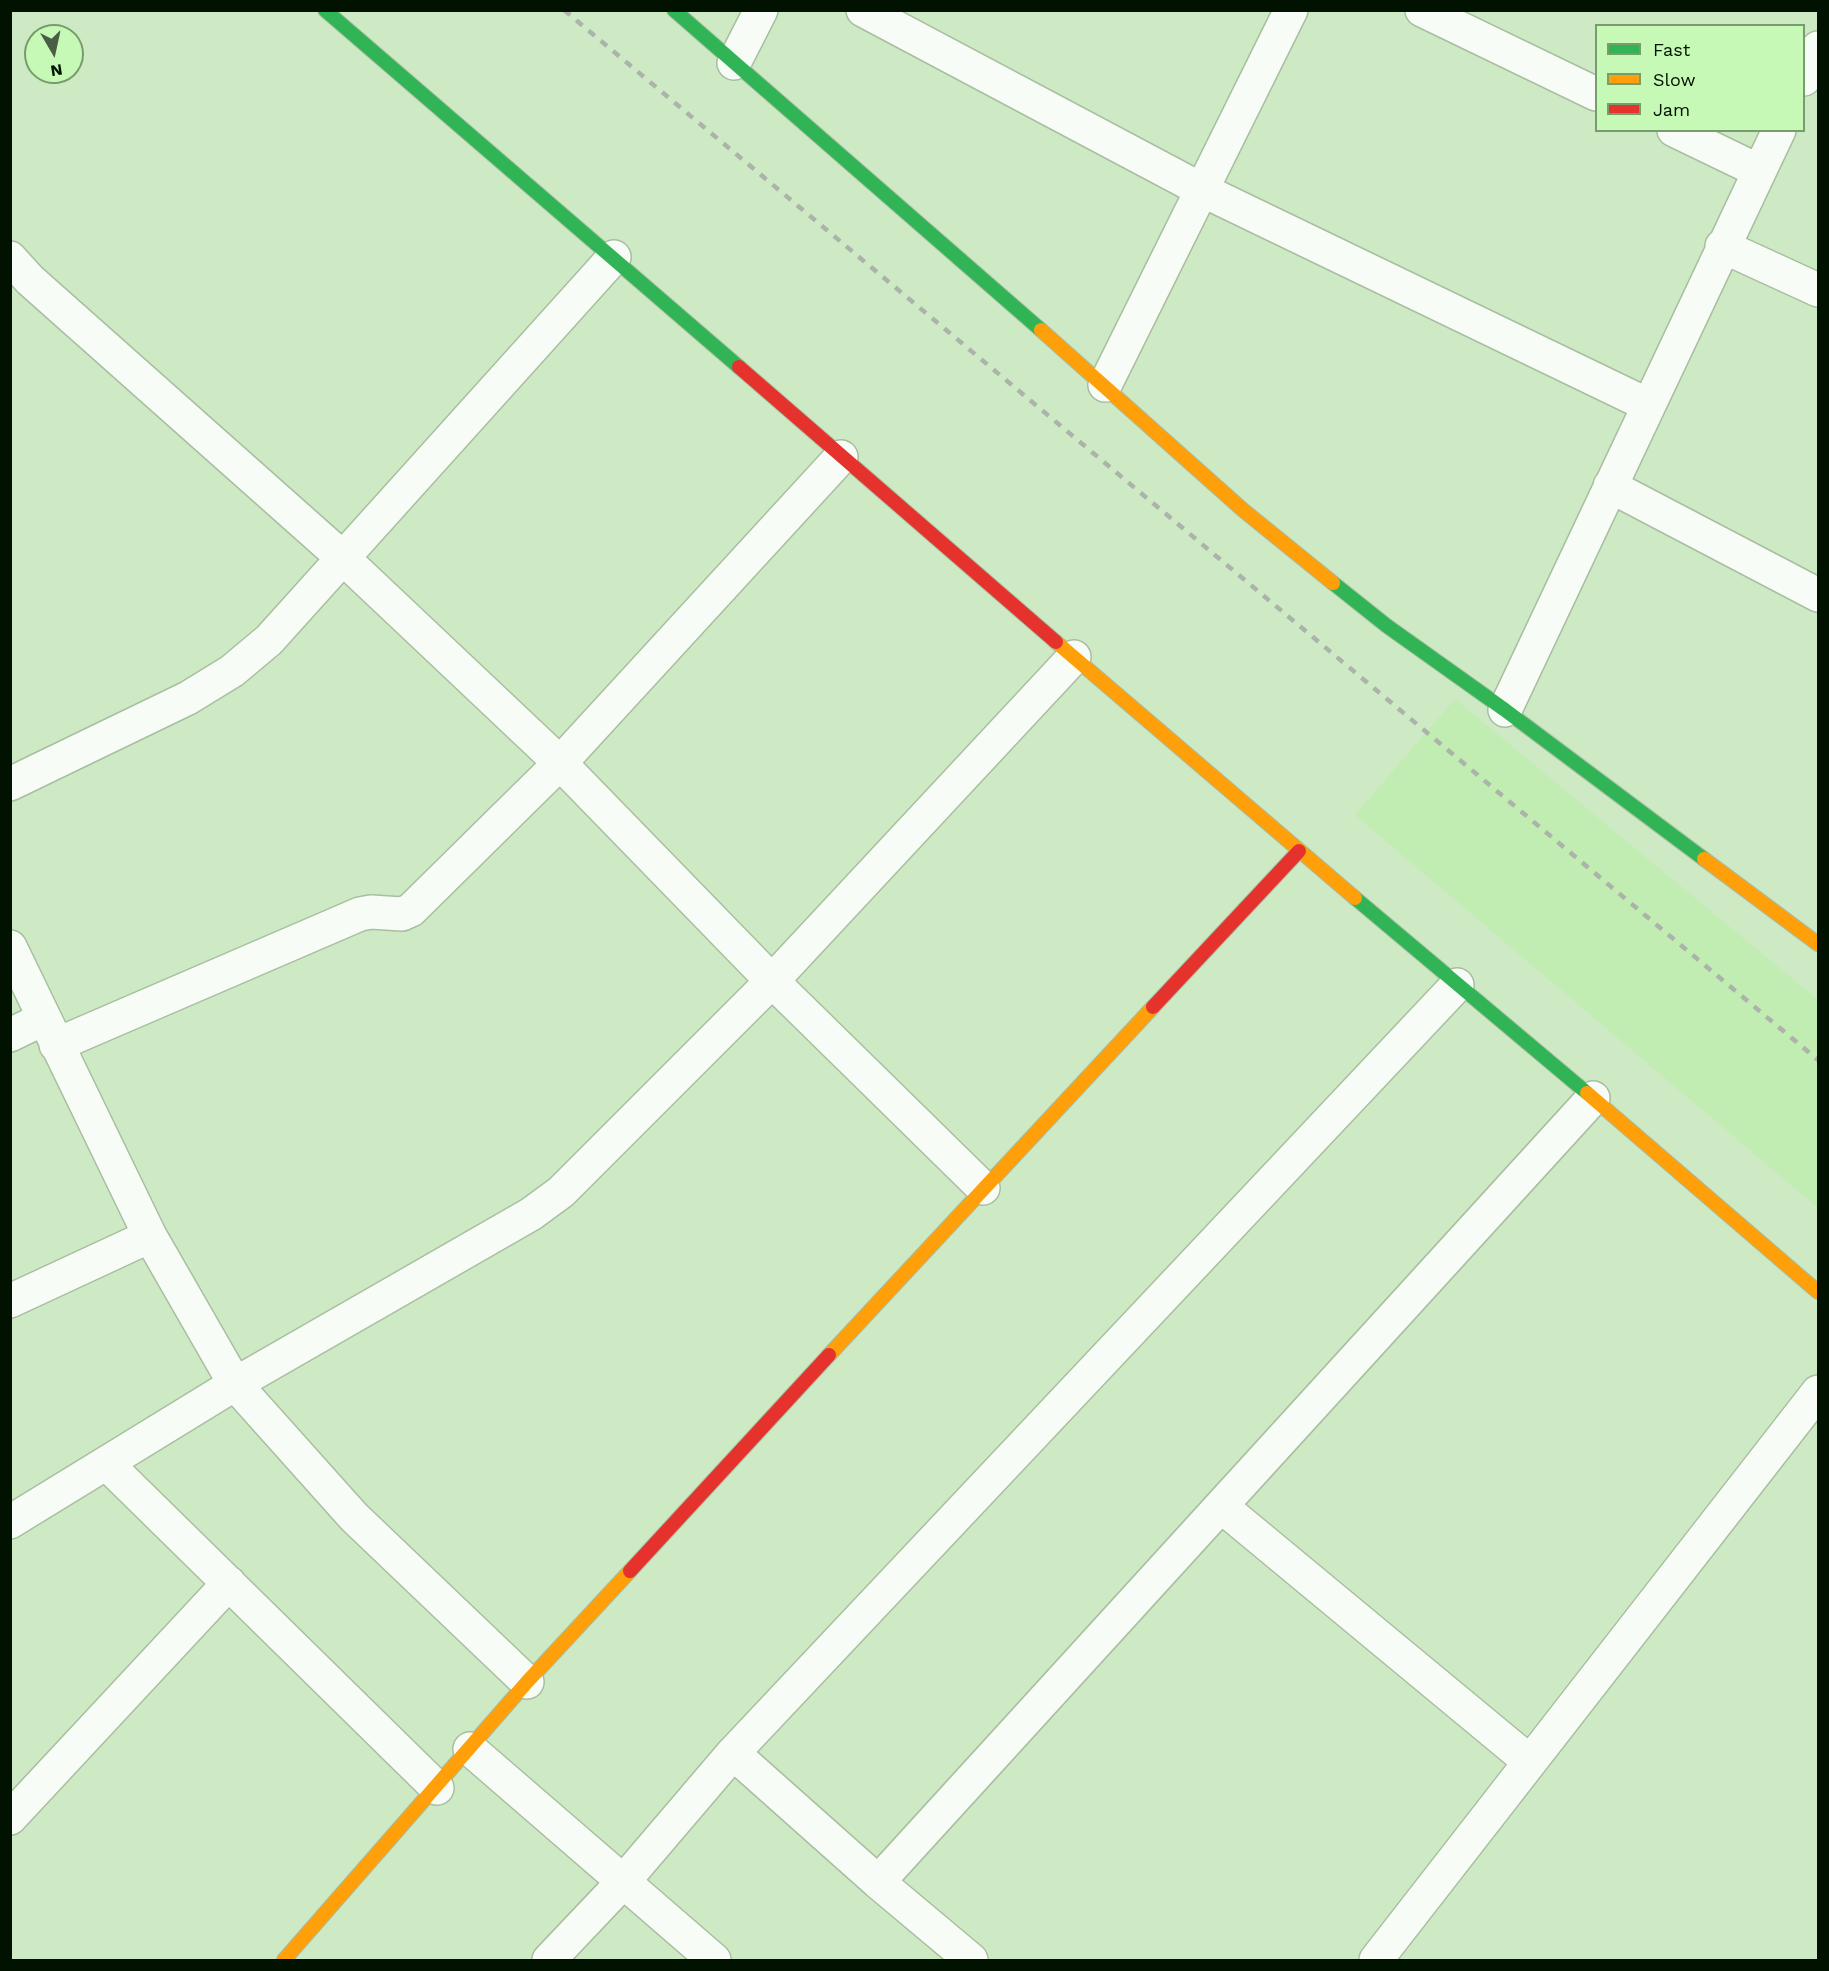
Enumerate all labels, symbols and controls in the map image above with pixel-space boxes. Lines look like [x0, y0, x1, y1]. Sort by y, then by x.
north arrow [24, 24, 84, 84]
legend [1595, 24, 1805, 132]
text: Fast [1653, 39, 1690, 60]
text: N [49, 60, 64, 81]
text: Slow [1653, 69, 1696, 90]
text: Jam [1653, 99, 1690, 120]

